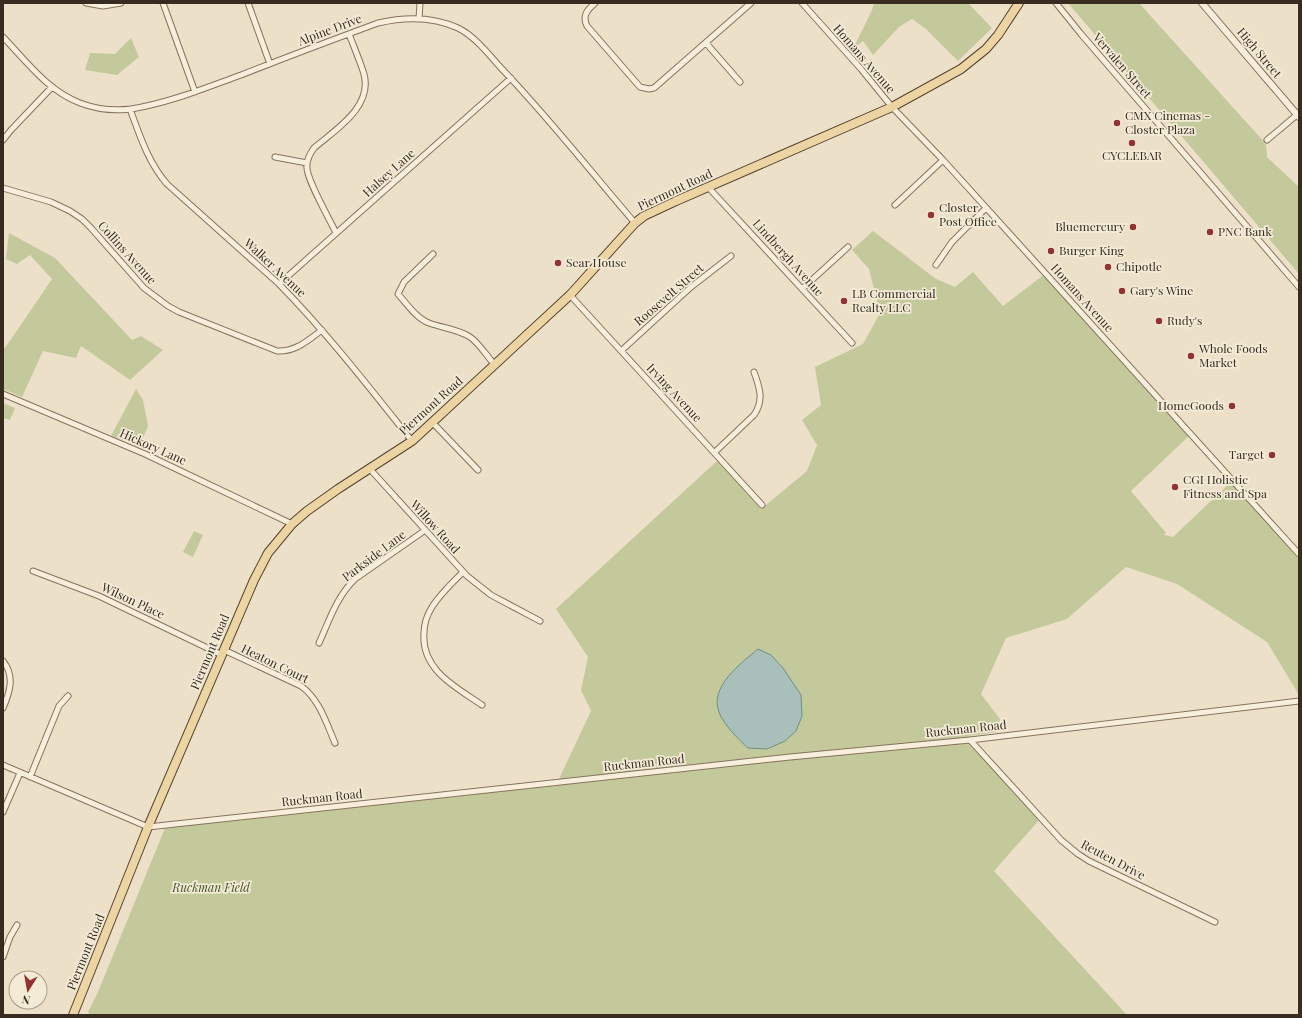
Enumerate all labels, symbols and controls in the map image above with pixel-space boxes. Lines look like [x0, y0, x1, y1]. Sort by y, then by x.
street label: Alpine Drive [295, 10, 364, 49]
street label: Homans Avenue [830, 20, 899, 96]
street label: High Street [1234, 24, 1286, 82]
street label: Vervalen Street [1089, 28, 1156, 102]
place label: CMX Cinemas - Closter Plaza [1125, 107, 1210, 137]
marker: CMX Cinemas - Closter Plaza [1112, 118, 1122, 128]
marker: CYCLEBAR [1127, 138, 1137, 148]
street label: Halsey Lane [359, 145, 418, 200]
place label: CYCLEBAR [1102, 147, 1162, 163]
street label: Piermont Road [635, 165, 715, 213]
place label: Closter Post Office [939, 199, 997, 229]
marker: Closter Post Office [926, 210, 936, 220]
street label: Lindbergh Avenue [750, 215, 828, 299]
street label: Collins Avenue [95, 217, 160, 287]
place label: Bluemercury [1055, 218, 1125, 234]
marker: Bluemercury [1128, 222, 1138, 232]
place label: PNC Bank [1218, 223, 1272, 239]
marker: PNC Bank [1205, 227, 1215, 237]
street label: Walker Avenue [241, 234, 310, 300]
place label: Burger King [1059, 242, 1125, 258]
marker: Burger King [1046, 246, 1056, 256]
place label: Sear House [566, 254, 626, 270]
marker: Sear House [553, 258, 563, 268]
place label: Chipotle [1116, 258, 1162, 274]
street label: Roosevelt Street [630, 259, 707, 329]
street label: Homans Avenue [1048, 260, 1118, 335]
marker: Chipotle [1103, 262, 1113, 272]
place label: Gary's Wine [1130, 282, 1193, 298]
place label: LB Commercial Realty LLC [852, 285, 936, 315]
marker: Gary's Wine [1117, 286, 1127, 296]
marker: LB Commercial Realty LLC [839, 296, 849, 306]
place label: Rudy's [1167, 312, 1202, 328]
marker: Rudy's [1154, 316, 1164, 326]
place label: Whole Foods Market [1198, 340, 1268, 370]
marker: Whole Foods Market [1186, 351, 1196, 361]
street label: Irving Avenue [644, 360, 706, 425]
street label: Piermont Road [395, 372, 466, 438]
place label: HomeGoods [1158, 397, 1224, 413]
marker: HomeGoods [1227, 401, 1237, 411]
street label: Hickory Lane [117, 424, 189, 468]
place label: Target [1229, 446, 1265, 462]
marker: Target [1267, 450, 1277, 460]
place label: CGI Holistic Fitness and Spa [1183, 471, 1267, 501]
marker: CGI Holistic Fitness and Spa [1170, 482, 1180, 492]
street label: Willow Road [407, 496, 464, 556]
street label: Parkside Lane [338, 526, 408, 584]
street label: Wilson Place [98, 578, 168, 622]
street label: Piermont Road [186, 611, 232, 692]
street label: Heaton Court [239, 640, 313, 687]
street label: Ruckman Road [925, 716, 1007, 740]
street label: Ruckman Road [603, 750, 685, 774]
street label: Ruckman Road [281, 785, 363, 809]
street label: Reuten Drive [1079, 835, 1148, 883]
park label: Ruckman Field [171, 879, 250, 895]
street label: Piermont Road [63, 911, 108, 992]
north arrow [8, 970, 48, 1010]
text: N [21, 992, 31, 1008]

